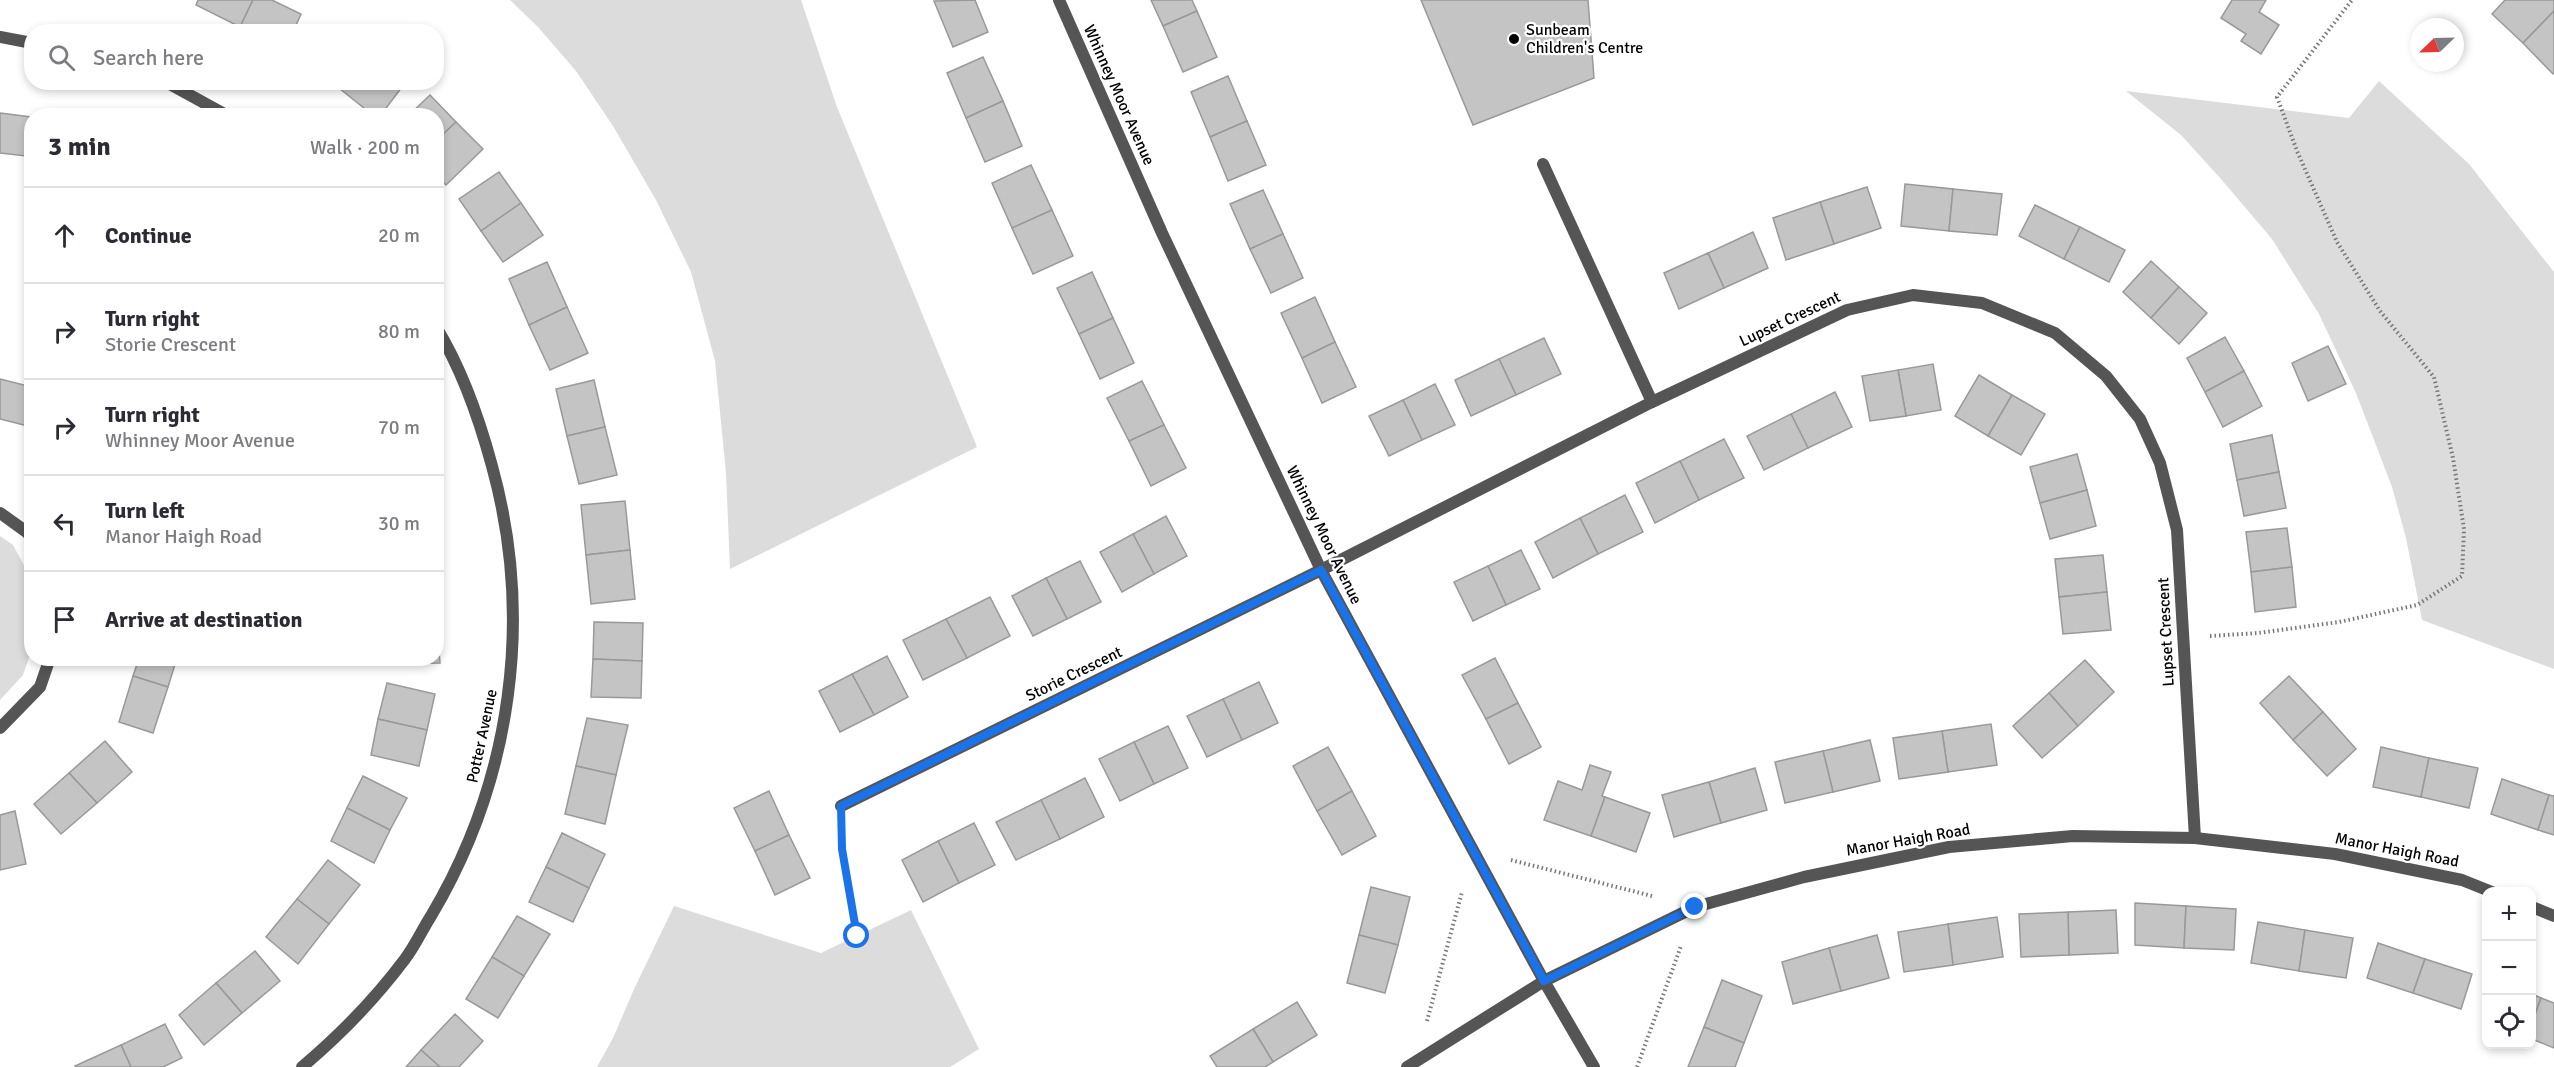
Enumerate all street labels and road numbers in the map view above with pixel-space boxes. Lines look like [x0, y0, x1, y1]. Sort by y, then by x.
street label: Whinney Moor Avenue [1079, 22, 1159, 168]
street label: Lupset Crescent [1736, 287, 1844, 351]
street label: Whinney Moor Avenue [1282, 462, 1366, 608]
street label: Lupset Crescent [2153, 576, 2179, 687]
street label: Storie Crescent [1023, 642, 1126, 706]
street label: Potter Avenue [462, 687, 502, 785]
street label: Manor Haigh Road [1844, 819, 1972, 861]
street label: Manor Haigh Road [2333, 828, 2461, 872]

